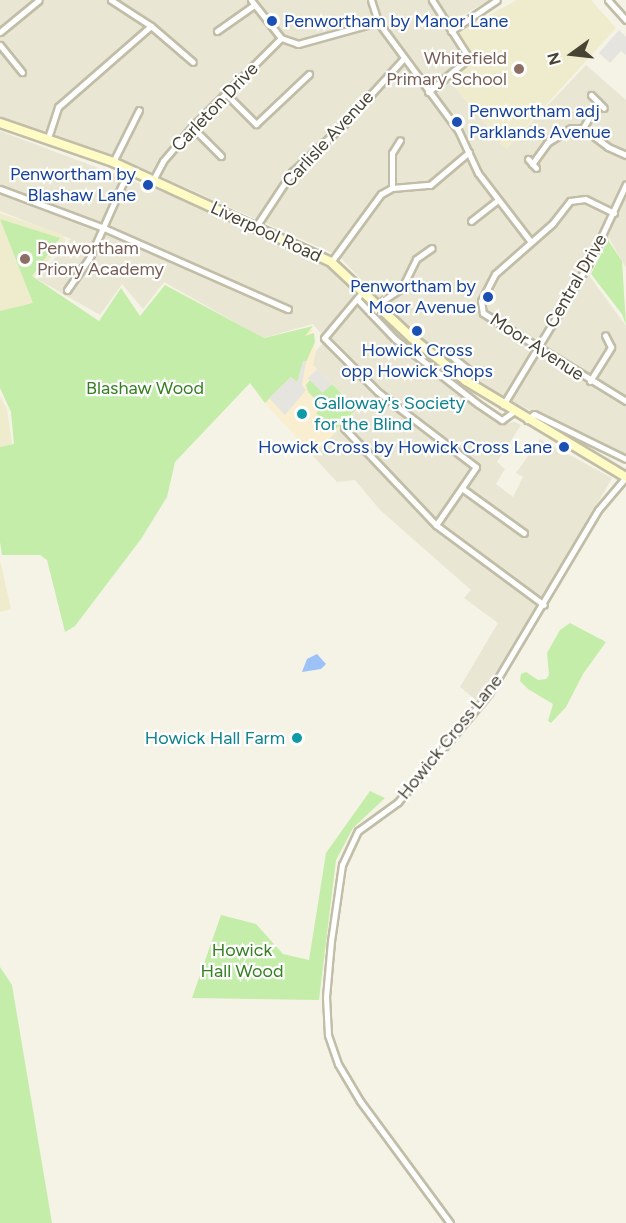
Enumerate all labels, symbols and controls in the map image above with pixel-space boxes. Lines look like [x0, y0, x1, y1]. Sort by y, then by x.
place label: Penwortham by Manor Lane [284, 10, 508, 32]
marker: Penwortham by Manor Lane [265, 14, 279, 28]
north arrow [542, 24, 602, 84]
place label: Whitefield Primary School [386, 48, 507, 90]
text: N [543, 50, 565, 67]
street label: Carleton Drive [167, 58, 263, 156]
marker: Whitefield Primary School [512, 62, 526, 76]
street label: Carlisle Avenue [278, 86, 378, 192]
place label: Penwortham adj Parklands Avenue [469, 101, 611, 144]
marker: Penwortham adj Parklands Avenue [450, 115, 464, 129]
place label: Penwortham by Blashaw Lane [10, 164, 136, 207]
marker: Penwortham by Blashaw Lane [141, 178, 155, 192]
street label: Liverpool Road [207, 197, 325, 267]
street label: Central Drive [540, 230, 612, 332]
place label: Penwortham Priory Academy [37, 238, 164, 280]
marker: Penwortham Priory Academy [18, 252, 32, 266]
place label: Penwortham by Moor Avenue [350, 276, 476, 318]
marker: Penwortham by Moor Avenue [481, 290, 495, 304]
street label: Moor Avenue [486, 309, 588, 385]
marker: Howick Cross opp Howick Shops [410, 324, 424, 338]
place label: Howick Cross opp Howick Shops [341, 340, 493, 382]
park label: Blashaw Wood [86, 377, 204, 399]
place label: Galloway's Society for the Blind [314, 393, 465, 436]
marker: Galloway's Society for the Blind [295, 407, 309, 421]
place label: Howick Cross by Howick Cross Lane [258, 436, 552, 458]
marker: Howick Cross by Howick Cross Lane [557, 440, 571, 454]
street label: Howick Cross Lane [393, 670, 507, 804]
place label: Howick Hall Farm [145, 727, 285, 749]
marker: Howick Hall Farm [290, 731, 304, 745]
park label: Howick Hall Wood [200, 940, 284, 982]

